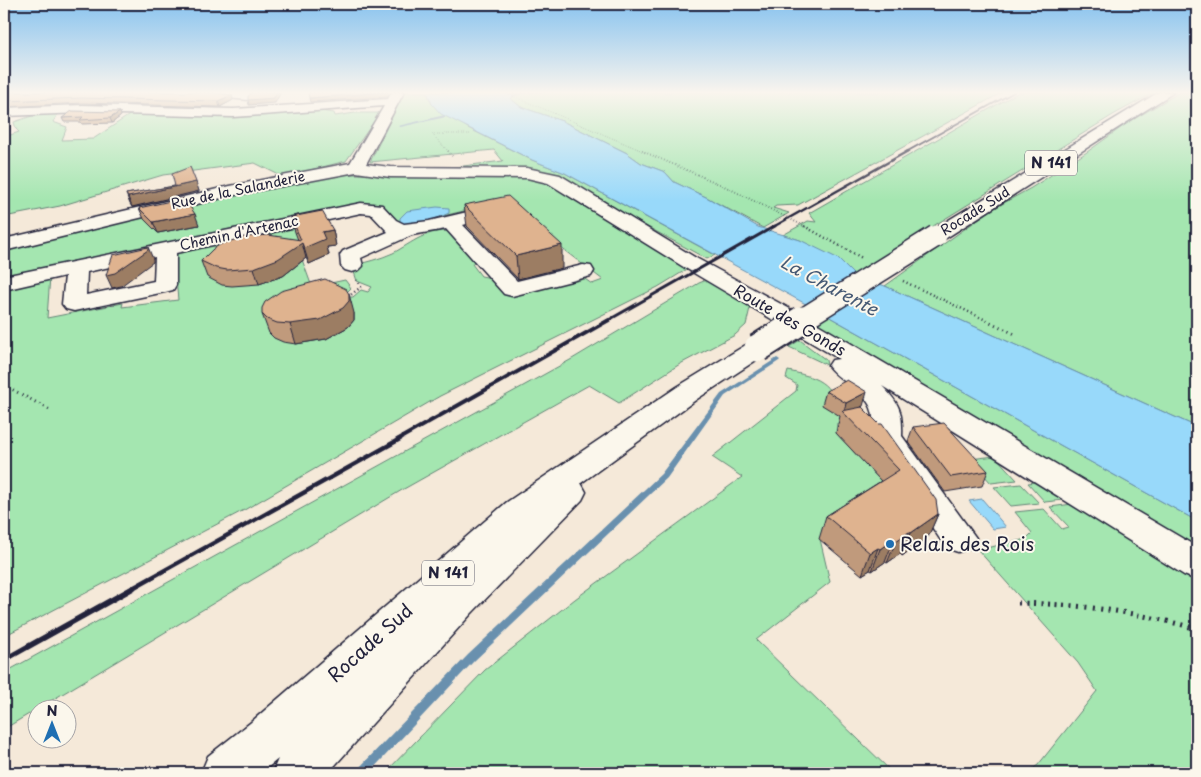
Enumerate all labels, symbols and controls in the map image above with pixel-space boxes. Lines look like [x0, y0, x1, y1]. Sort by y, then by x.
road number: N 141 [1025, 150, 1077, 176]
street label: Rue de la Salanderie [169, 165, 307, 214]
street label: Rocade Sud [936, 181, 1013, 240]
street label: Chemin d'Artenac [178, 210, 300, 255]
water label: La Charente [776, 248, 884, 322]
street label: Route des Gonds [730, 277, 851, 361]
place label: Relais des Rois [900, 529, 1034, 557]
marker: Relais des Rois [884, 538, 896, 550]
road number: N 141 [422, 560, 474, 586]
street label: Rocade Sud [321, 596, 418, 688]
north arrow [28, 700, 78, 750]
text: N [46, 700, 58, 721]

